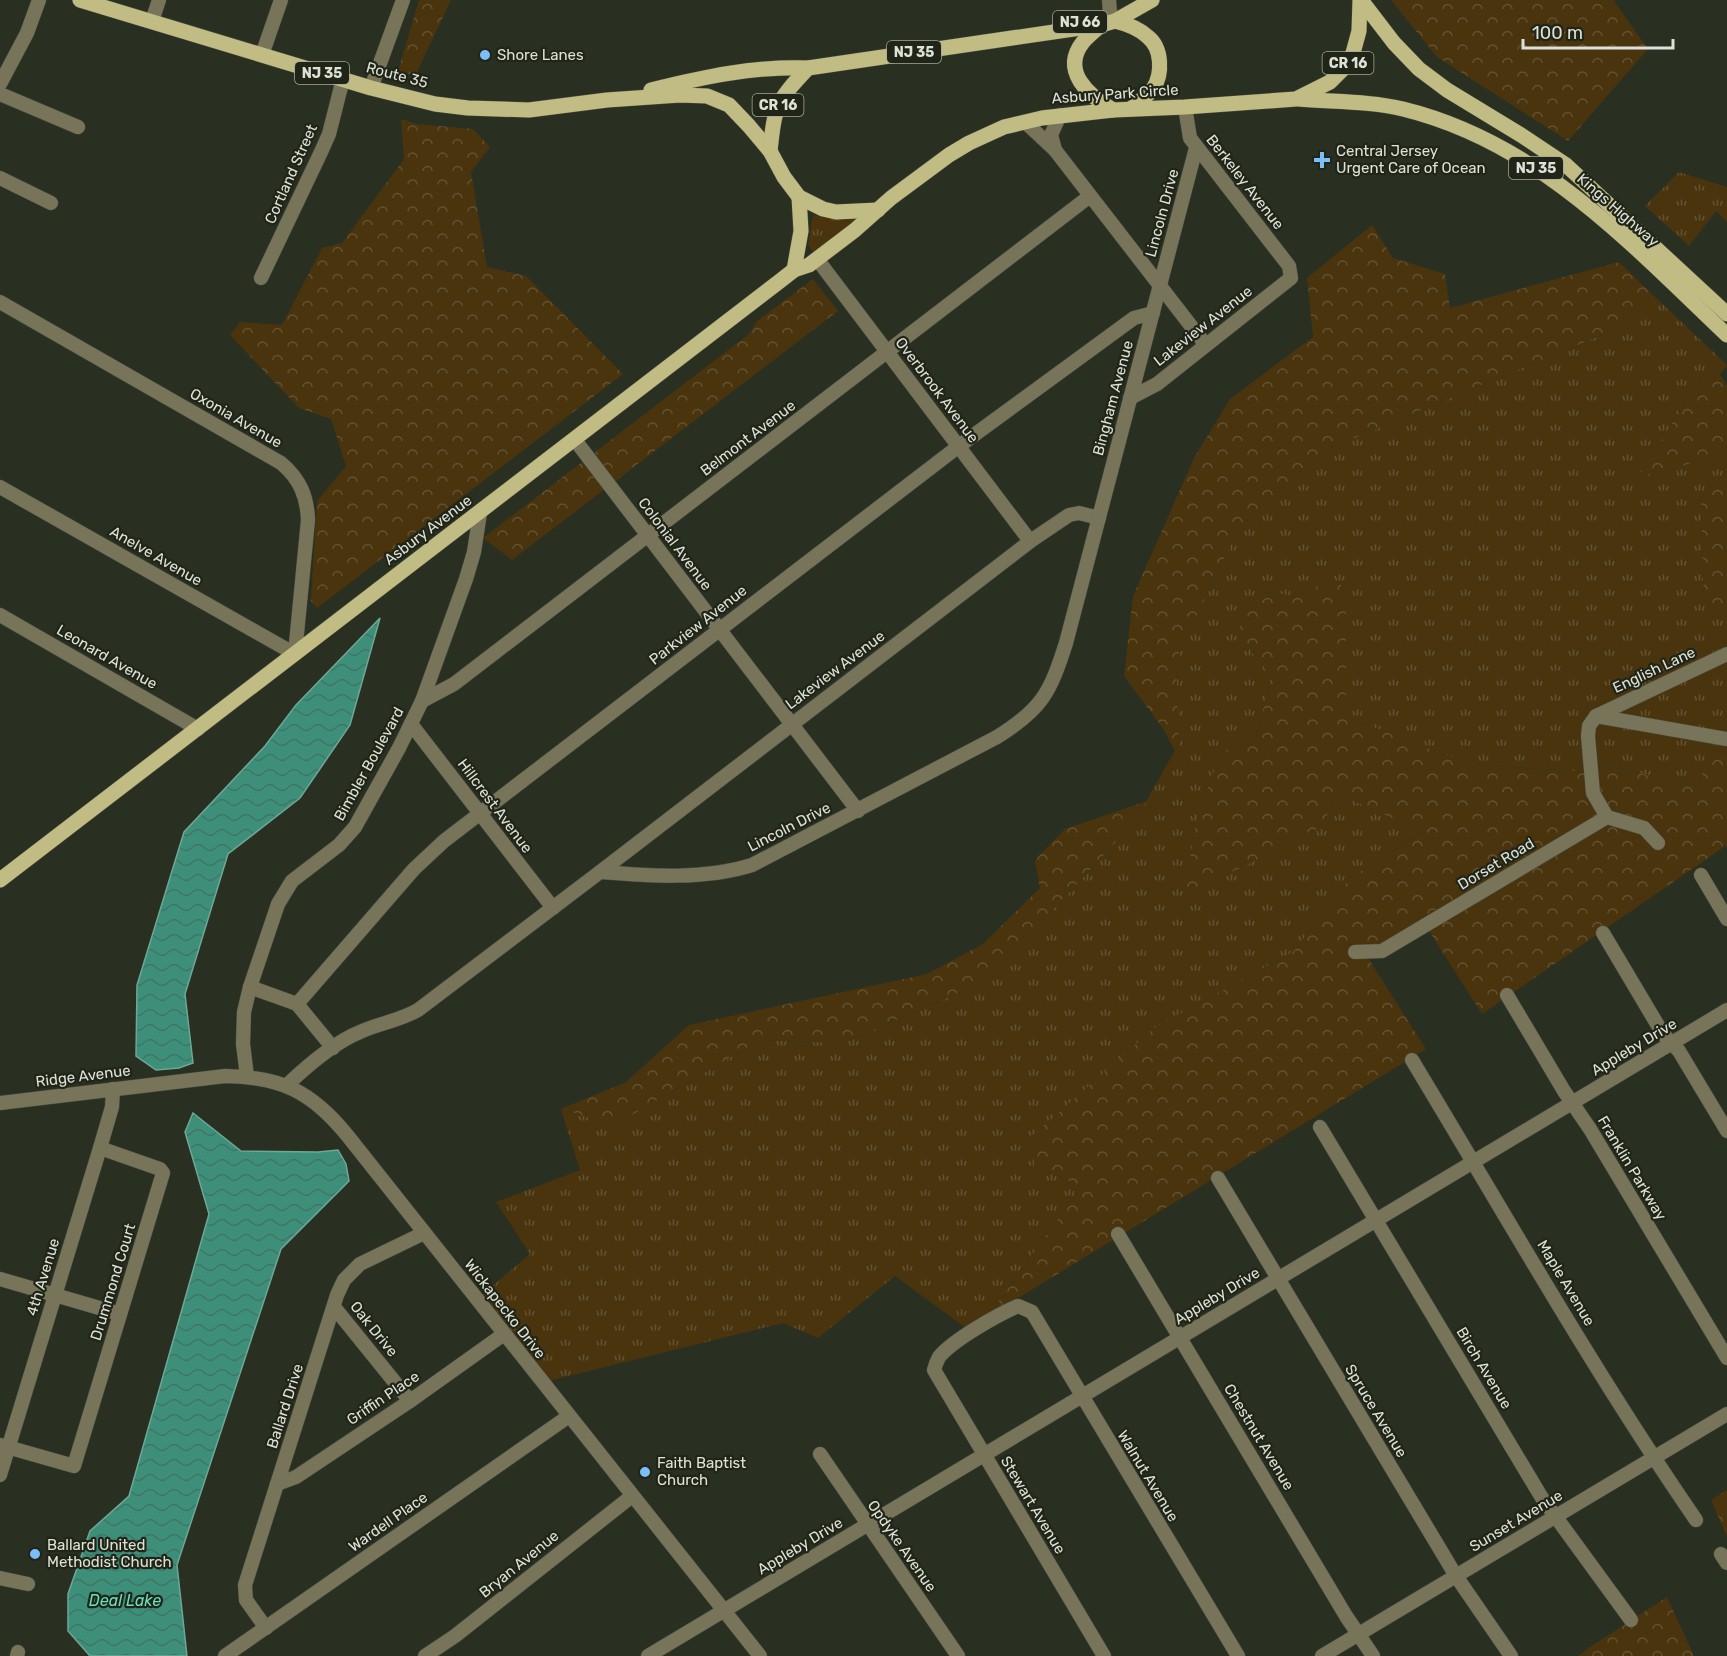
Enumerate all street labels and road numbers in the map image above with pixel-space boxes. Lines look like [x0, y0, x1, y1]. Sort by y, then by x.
road number: NJ 66 [1053, 11, 1107, 33]
road number: NJ 35 [887, 41, 941, 63]
road number: CR 16 [1322, 52, 1374, 74]
street label: Route 35 [364, 58, 430, 92]
road number: NJ 35 [295, 62, 349, 84]
street label: Asbury Park Circle [1051, 81, 1179, 107]
road number: CR 16 [752, 94, 804, 116]
street label: Cortland Street [261, 121, 321, 227]
street label: Berkeley Avenue [1202, 131, 1288, 233]
road number: NJ 35 [1509, 157, 1563, 179]
street label: Lincoln Drive [1142, 167, 1182, 259]
street label: Kings Highway [1573, 170, 1663, 250]
street label: Lakeview Avenue [1150, 282, 1256, 370]
street label: Overbrook Avenue [891, 334, 983, 446]
street label: Bingham Avenue [1089, 339, 1137, 457]
street label: Oxonia Avenue [187, 384, 285, 452]
street label: Belmont Avenue [697, 396, 799, 480]
street label: Asbury Avenue [381, 491, 475, 569]
street label: Colonial Avenue [634, 494, 716, 594]
street label: Anelve Avenue [107, 522, 205, 590]
street label: Parkview Avenue [646, 581, 750, 669]
street label: Leonard Avenue [54, 621, 160, 693]
street label: Lakeview Avenue [782, 627, 888, 713]
street label: English Lane [1610, 643, 1698, 697]
street label: Bimbler Boulevard [330, 704, 408, 824]
street label: Hillcrest Avenue [454, 755, 536, 857]
street label: Lincoln Drive [745, 798, 833, 856]
street label: Dorset Road [1455, 834, 1537, 894]
street label: Appleby Drive [1588, 1014, 1680, 1080]
street label: Ridge Avenue [34, 1061, 132, 1091]
street label: Franklin Parkway [1594, 1112, 1670, 1224]
street label: Drummond Court [87, 1221, 139, 1343]
street label: 4th Avenue [23, 1236, 63, 1318]
street label: Maple Avenue [1533, 1237, 1599, 1329]
street label: Wickapecko Drive [461, 1256, 549, 1362]
street label: Appleby Drive [1171, 1263, 1263, 1329]
street label: Oak Drive [346, 1298, 402, 1360]
street label: Birch Avenue [1452, 1324, 1516, 1412]
street label: Ballard Drive [263, 1361, 307, 1451]
street label: Spruce Avenue [1341, 1361, 1411, 1461]
street label: Griffin Place [343, 1367, 423, 1429]
street label: Chestnut Avenue [1220, 1381, 1298, 1493]
street label: Walnut Avenue [1114, 1427, 1182, 1525]
street label: Stewart Avenue [997, 1453, 1069, 1557]
street label: Sunset Avenue [1466, 1486, 1566, 1556]
street label: Wardell Place [345, 1488, 431, 1556]
street label: Opdyke Avenue [864, 1497, 940, 1595]
street label: Appleby Drive [754, 1513, 846, 1579]
street label: Bryan Avenue [476, 1527, 562, 1601]

